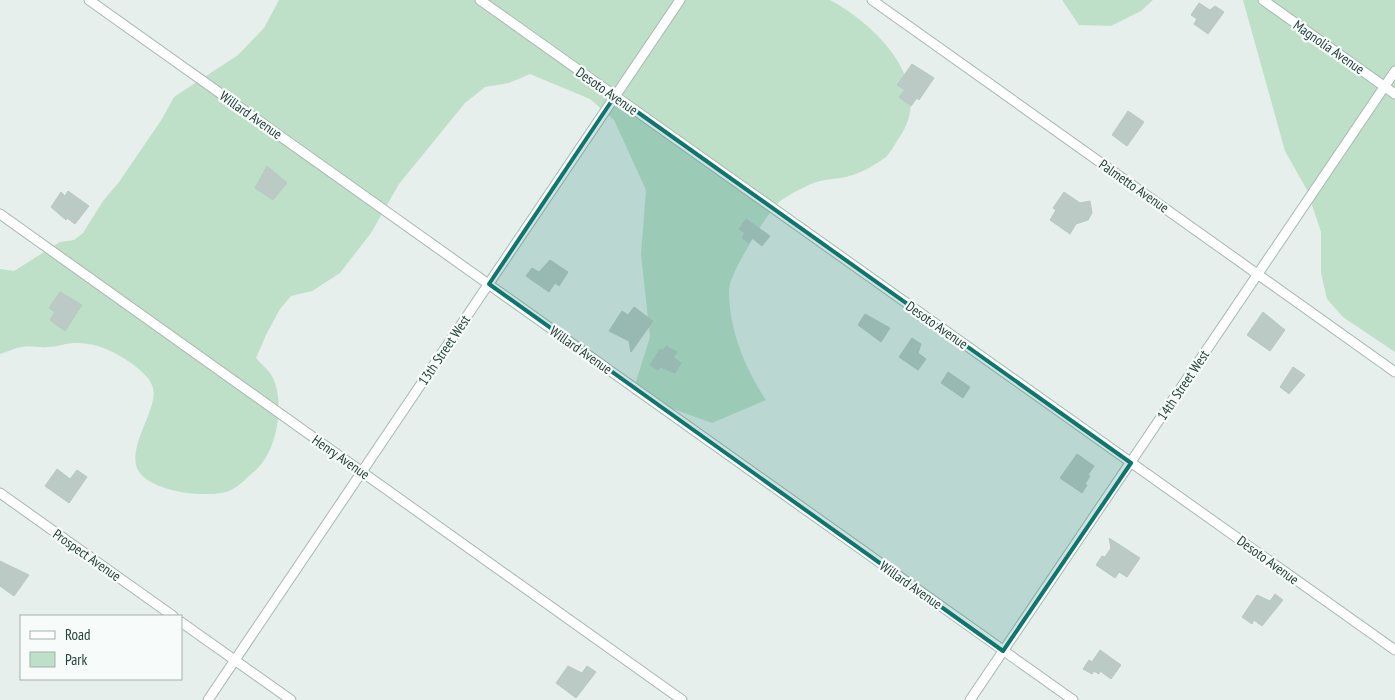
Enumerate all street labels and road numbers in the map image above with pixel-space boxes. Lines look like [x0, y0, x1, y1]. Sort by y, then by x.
street label: Magnolia Avenue [1290, 16, 1368, 78]
street label: Desoto Avenue [572, 63, 642, 119]
street label: Willard Avenue [216, 87, 286, 143]
street label: Palmetto Avenue [1096, 155, 1173, 217]
street label: Desoto Avenue [902, 297, 972, 353]
street label: 13th Street West [414, 311, 474, 388]
street label: Willard Avenue [546, 322, 616, 378]
street label: 14th Street West [1153, 346, 1213, 423]
street label: Henry Avenue [309, 431, 373, 483]
street label: Prospect Avenue [49, 525, 125, 585]
street label: Desoto Avenue [1234, 532, 1302, 588]
street label: Willard Avenue [876, 557, 946, 613]

